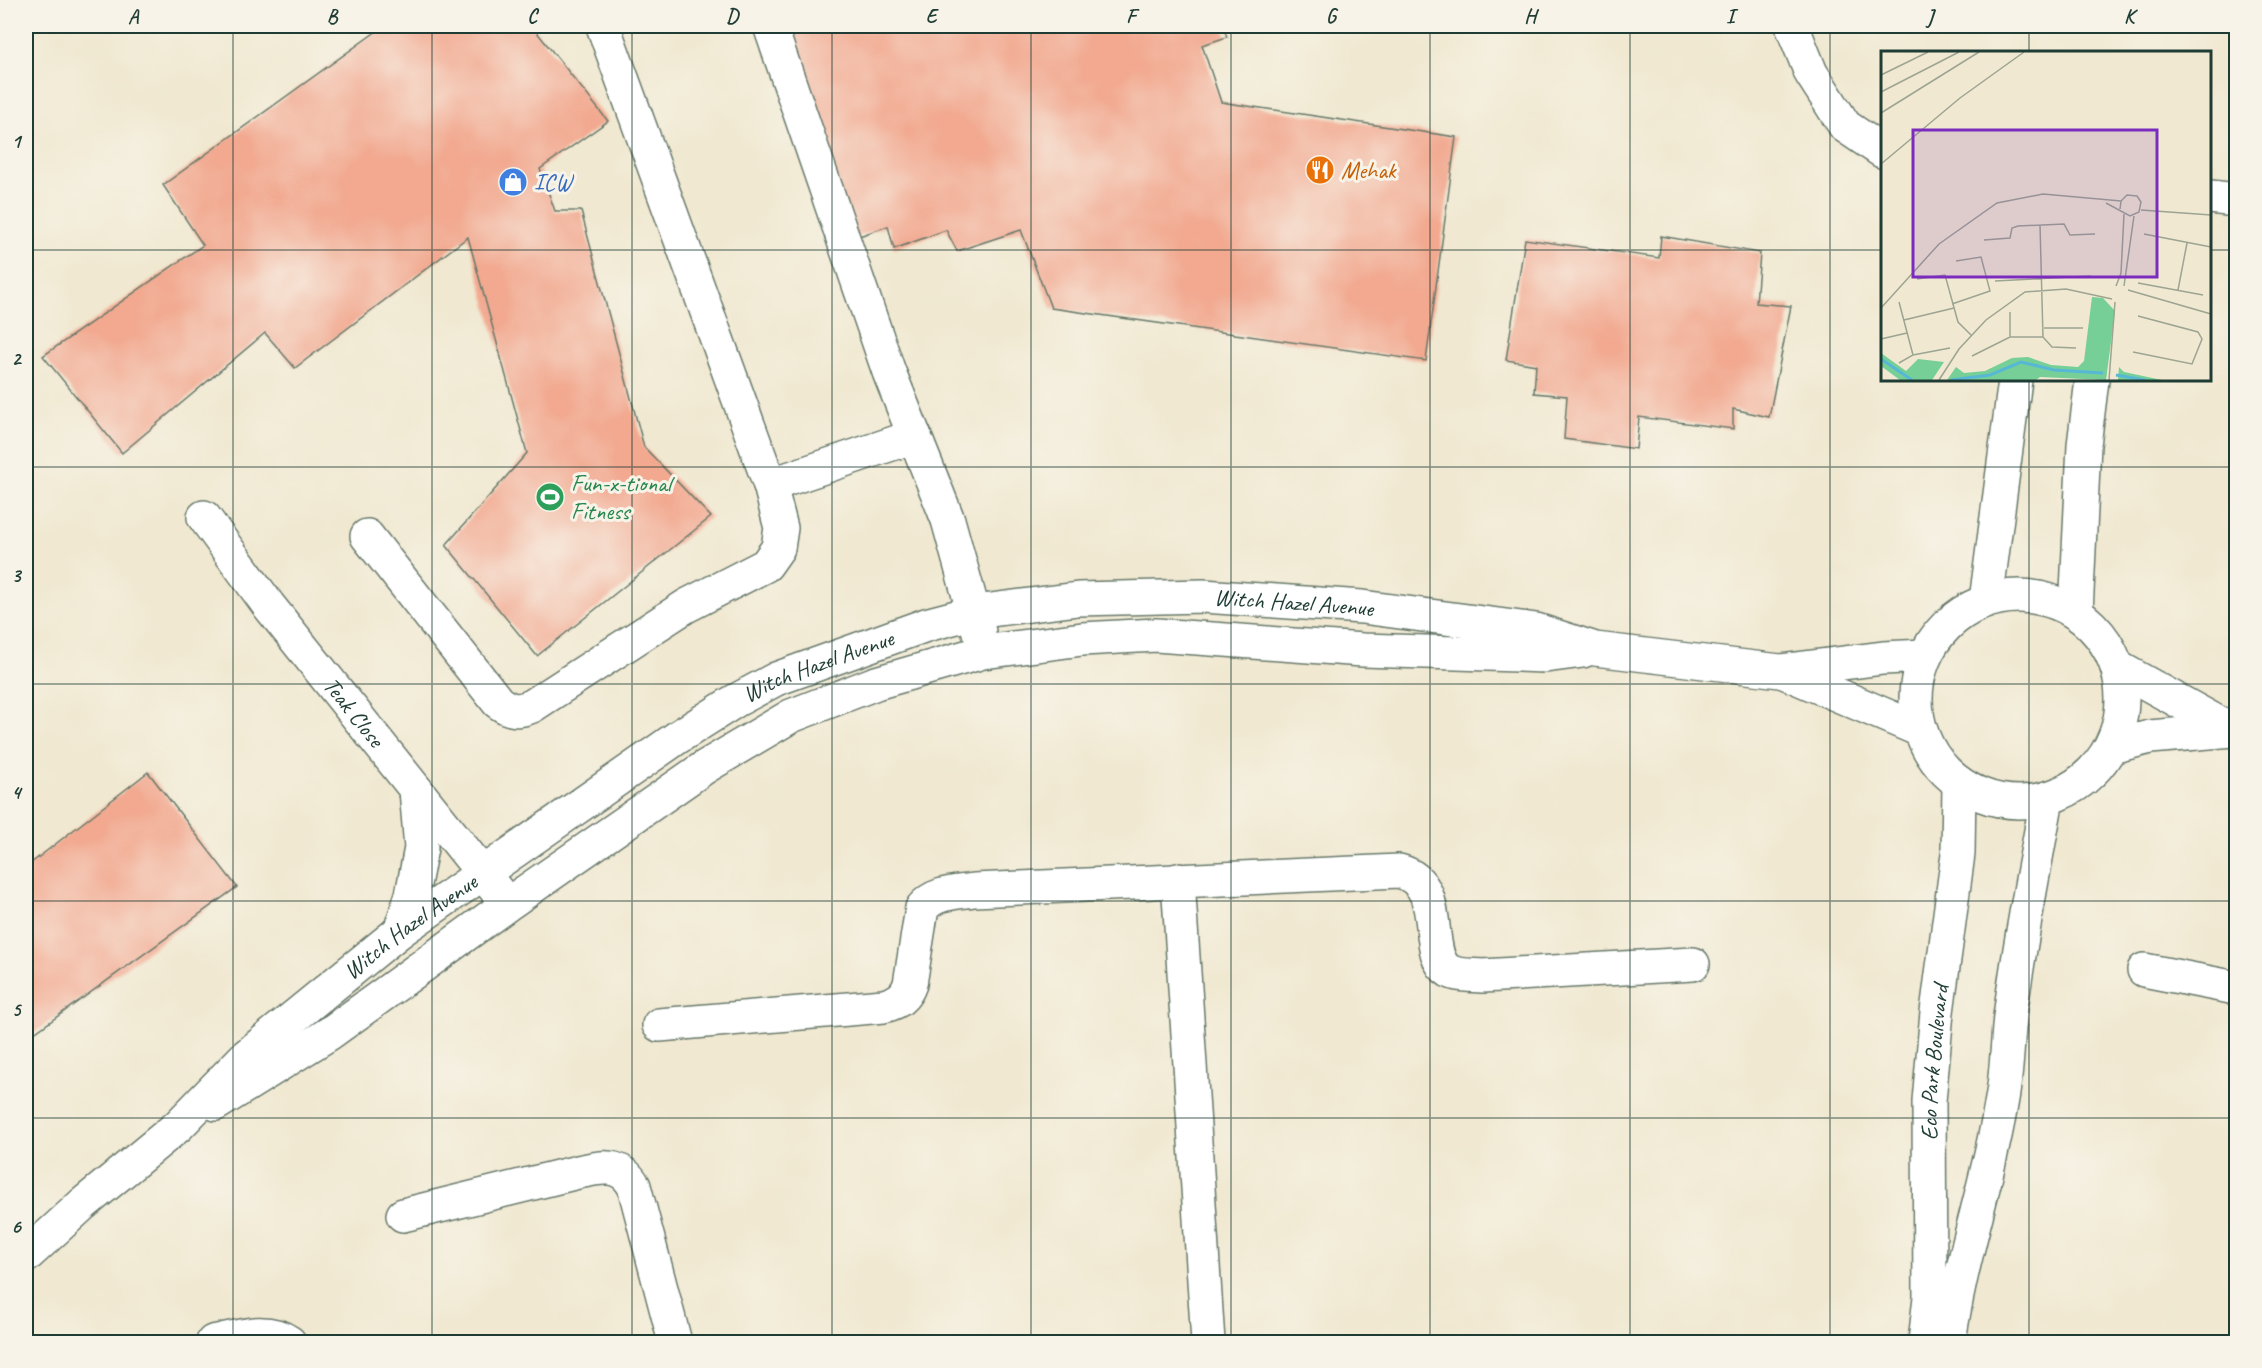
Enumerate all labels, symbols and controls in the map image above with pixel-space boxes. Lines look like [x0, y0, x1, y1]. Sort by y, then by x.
text: A [128, 4, 140, 29]
text: B [327, 4, 339, 29]
text: C [527, 4, 539, 29]
text: D [726, 4, 740, 29]
text: E [926, 4, 940, 29]
text: F [1126, 4, 1140, 29]
text: G [1326, 4, 1339, 29]
text: H [1524, 4, 1539, 29]
text: I [1726, 4, 1739, 29]
text: J [1925, 4, 1937, 29]
text: K [2124, 4, 2138, 29]
inset map [1881, 51, 2211, 381]
text: 1 [12, 129, 23, 154]
restaurant icon: Mehak [1304, 154, 1336, 186]
place label: Mehak [1341, 155, 1398, 185]
shop icon: ICW [497, 166, 529, 198]
place label: ICW [534, 167, 575, 197]
text: 2 [12, 346, 23, 371]
place label: Fun-x-tional Fitness [571, 468, 675, 526]
sports icon: Fun-x-tional Fitness [534, 481, 566, 513]
text: 3 [12, 563, 23, 588]
street label: Witch Hazel Avenue [1213, 582, 1377, 624]
street label: Witch Hazel Avenue [738, 622, 900, 709]
street label: Teak Close [317, 671, 392, 755]
text: 4 [12, 780, 24, 805]
street label: Witch Hazel Avenue [337, 866, 485, 986]
street label: Eco Park Boulevard [1914, 979, 1956, 1140]
text: 5 [12, 997, 23, 1022]
text: 6 [11, 1214, 22, 1239]

